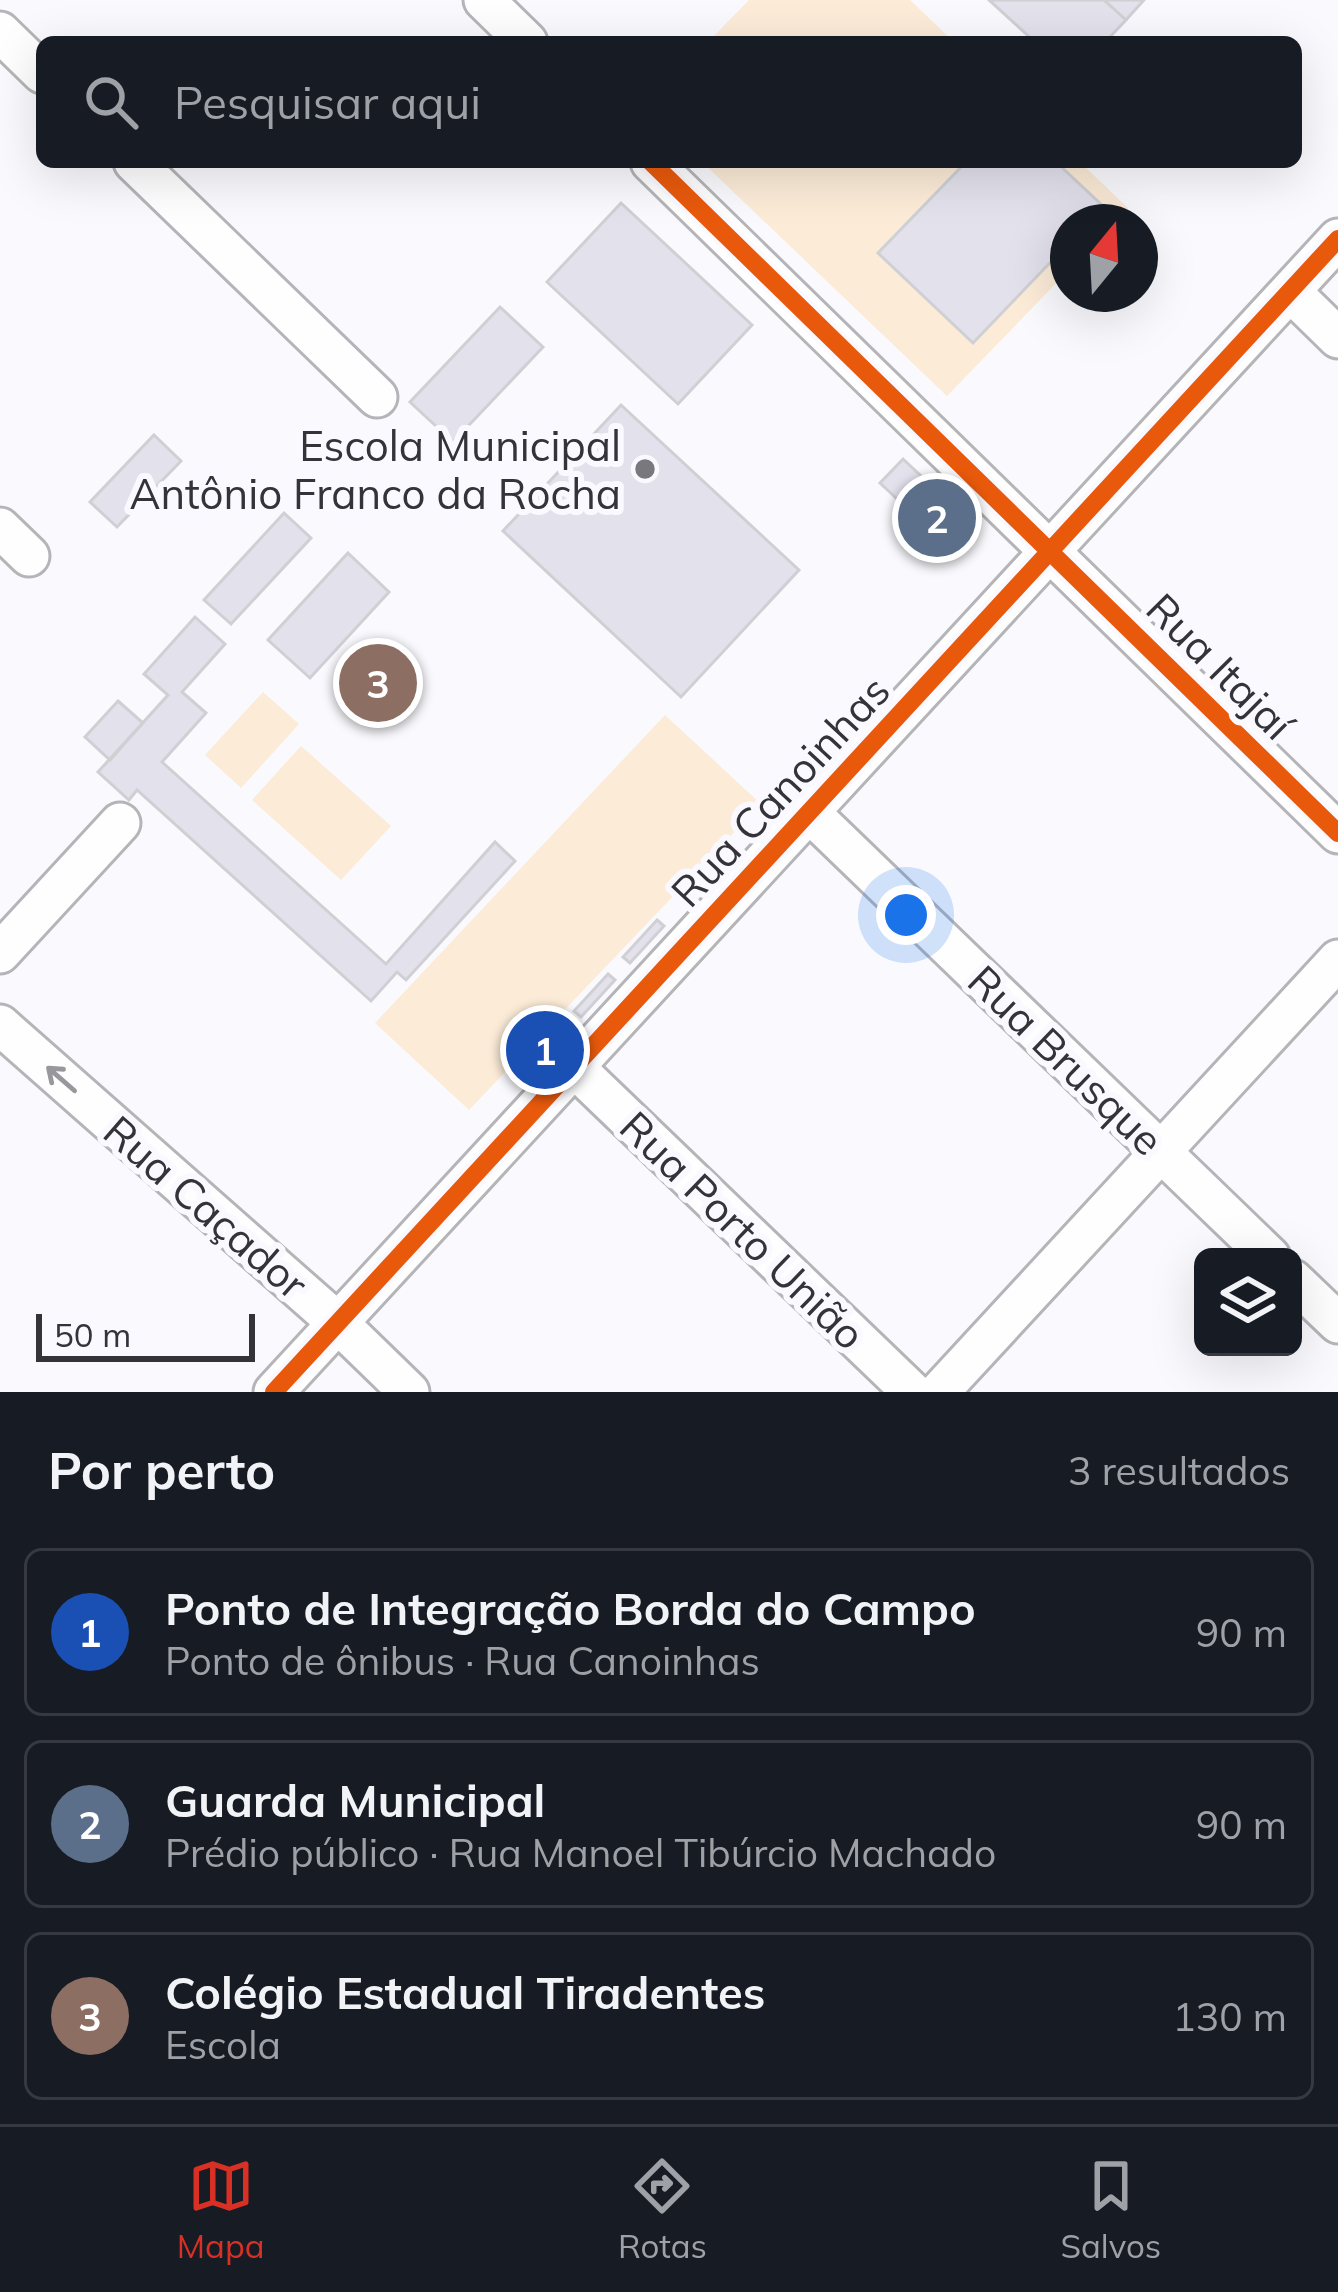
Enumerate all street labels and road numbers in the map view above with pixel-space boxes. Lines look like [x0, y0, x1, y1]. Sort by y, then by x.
street label: Rua Itajaí [1136, 582, 1306, 752]
street label: Rua Canoinhas [659, 664, 901, 918]
street label: Rua Brusque [957, 954, 1175, 1166]
street label: Rua Porto União [609, 1100, 877, 1360]
street label: Rua Caçador [93, 1104, 319, 1310]

